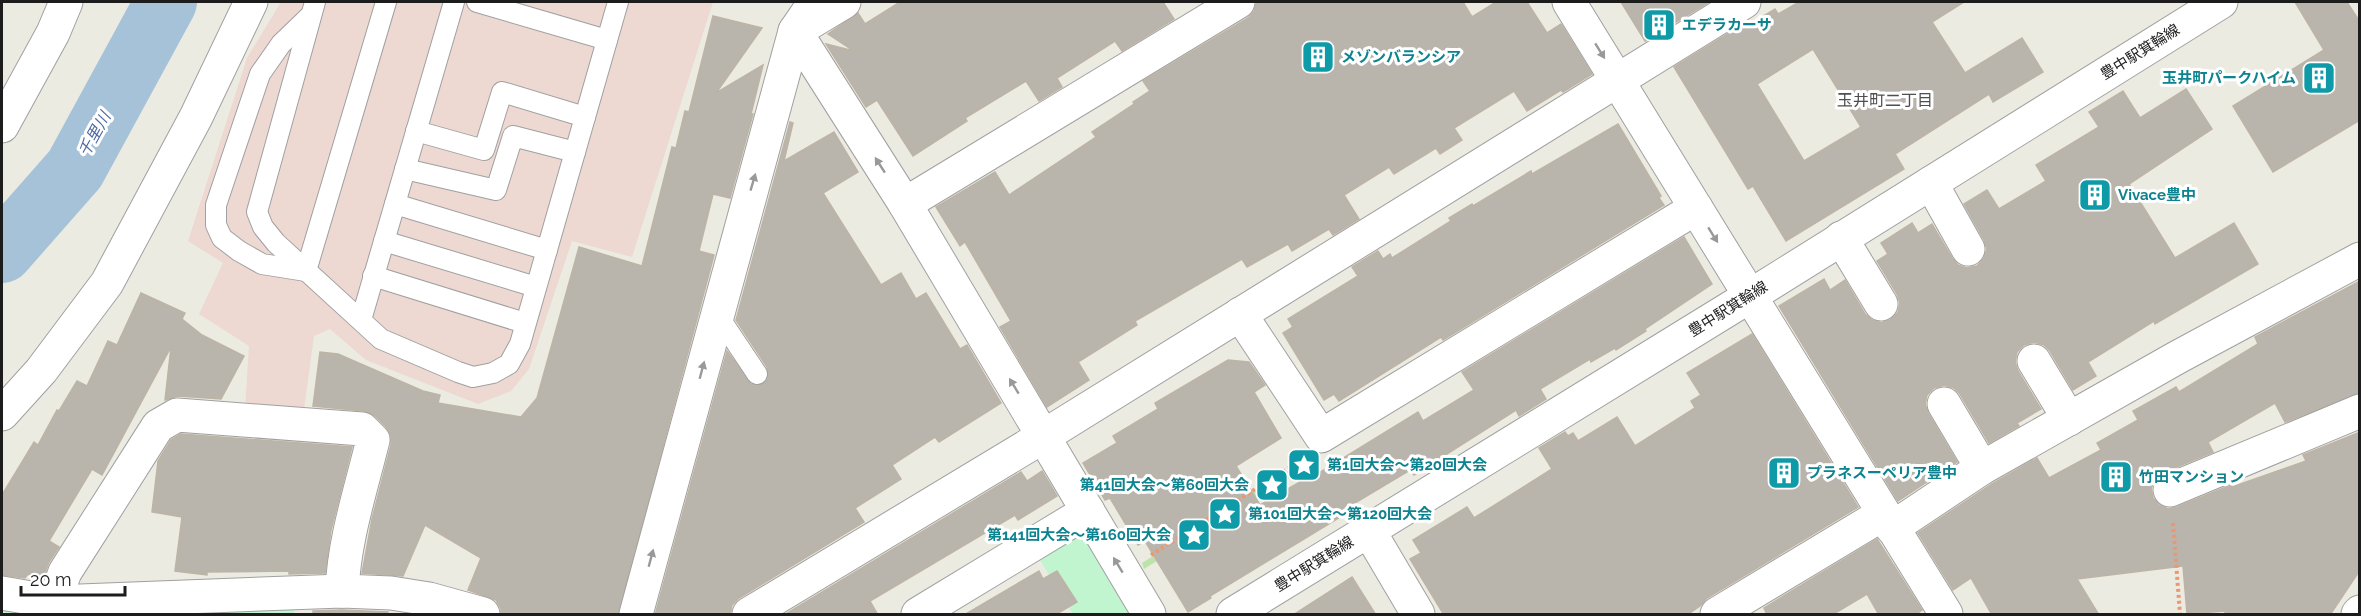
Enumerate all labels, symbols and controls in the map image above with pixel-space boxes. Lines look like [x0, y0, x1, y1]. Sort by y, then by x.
building icon: エデラカーサ [1641, 7, 1677, 43]
place label: エデラカーサ [1682, 16, 1772, 34]
street label: 豊中駅箕輪線 [2097, 21, 2183, 83]
building icon: メゾンバランシア [1300, 39, 1336, 75]
one-way arrow [1594, 43, 1605, 59]
place label: メゾンバランシア [1341, 48, 1461, 66]
building icon: 玉井町パークハイム [2301, 60, 2337, 96]
place label: 玉井町パークハイム [2162, 69, 2296, 87]
district label: 玉井町二丁目 [1837, 91, 1933, 110]
water label: 千里川 [74, 107, 115, 160]
one-way arrow [875, 157, 886, 173]
one-way arrow [749, 172, 758, 190]
building icon: Vivace豊中 [2077, 177, 2113, 213]
place label: Vivace豊中 [2118, 186, 2196, 204]
one-way arrow [1707, 227, 1718, 243]
street label: 豊中駅箕輪線 [1685, 278, 1771, 340]
one-way arrow [697, 360, 707, 379]
one-way arrow [1008, 378, 1019, 394]
place icon: 第1回大会〜第20回大会 [1286, 447, 1322, 483]
building icon: プラネスーペリア豊中 [1766, 455, 1802, 491]
place label: 第1回大会〜第20回大会 [1327, 456, 1487, 474]
building icon: 竹田マンション [2098, 459, 2134, 495]
place label: プラネスーペリア豊中 [1807, 464, 1957, 482]
place icon: 第41回大会〜第60回大会 [1254, 467, 1290, 503]
place label: 竹田マンション [2139, 468, 2244, 486]
place label: 第41回大会〜第60回大会 [1080, 476, 1249, 494]
place icon: 第101回大会〜第120回大会 [1207, 496, 1243, 532]
place label: 第101回大会〜第120回大会 [1248, 505, 1432, 523]
place icon: 第141回大会〜第160回大会 [1176, 517, 1212, 553]
place label: 第141回大会〜第160回大会 [987, 526, 1171, 544]
street label: 豊中駅箕輪線 [1271, 533, 1357, 595]
one-way arrow [647, 549, 657, 567]
one-way arrow [1113, 557, 1124, 573]
scale bar [21, 559, 124, 597]
text: 20 m [30, 569, 72, 590]

